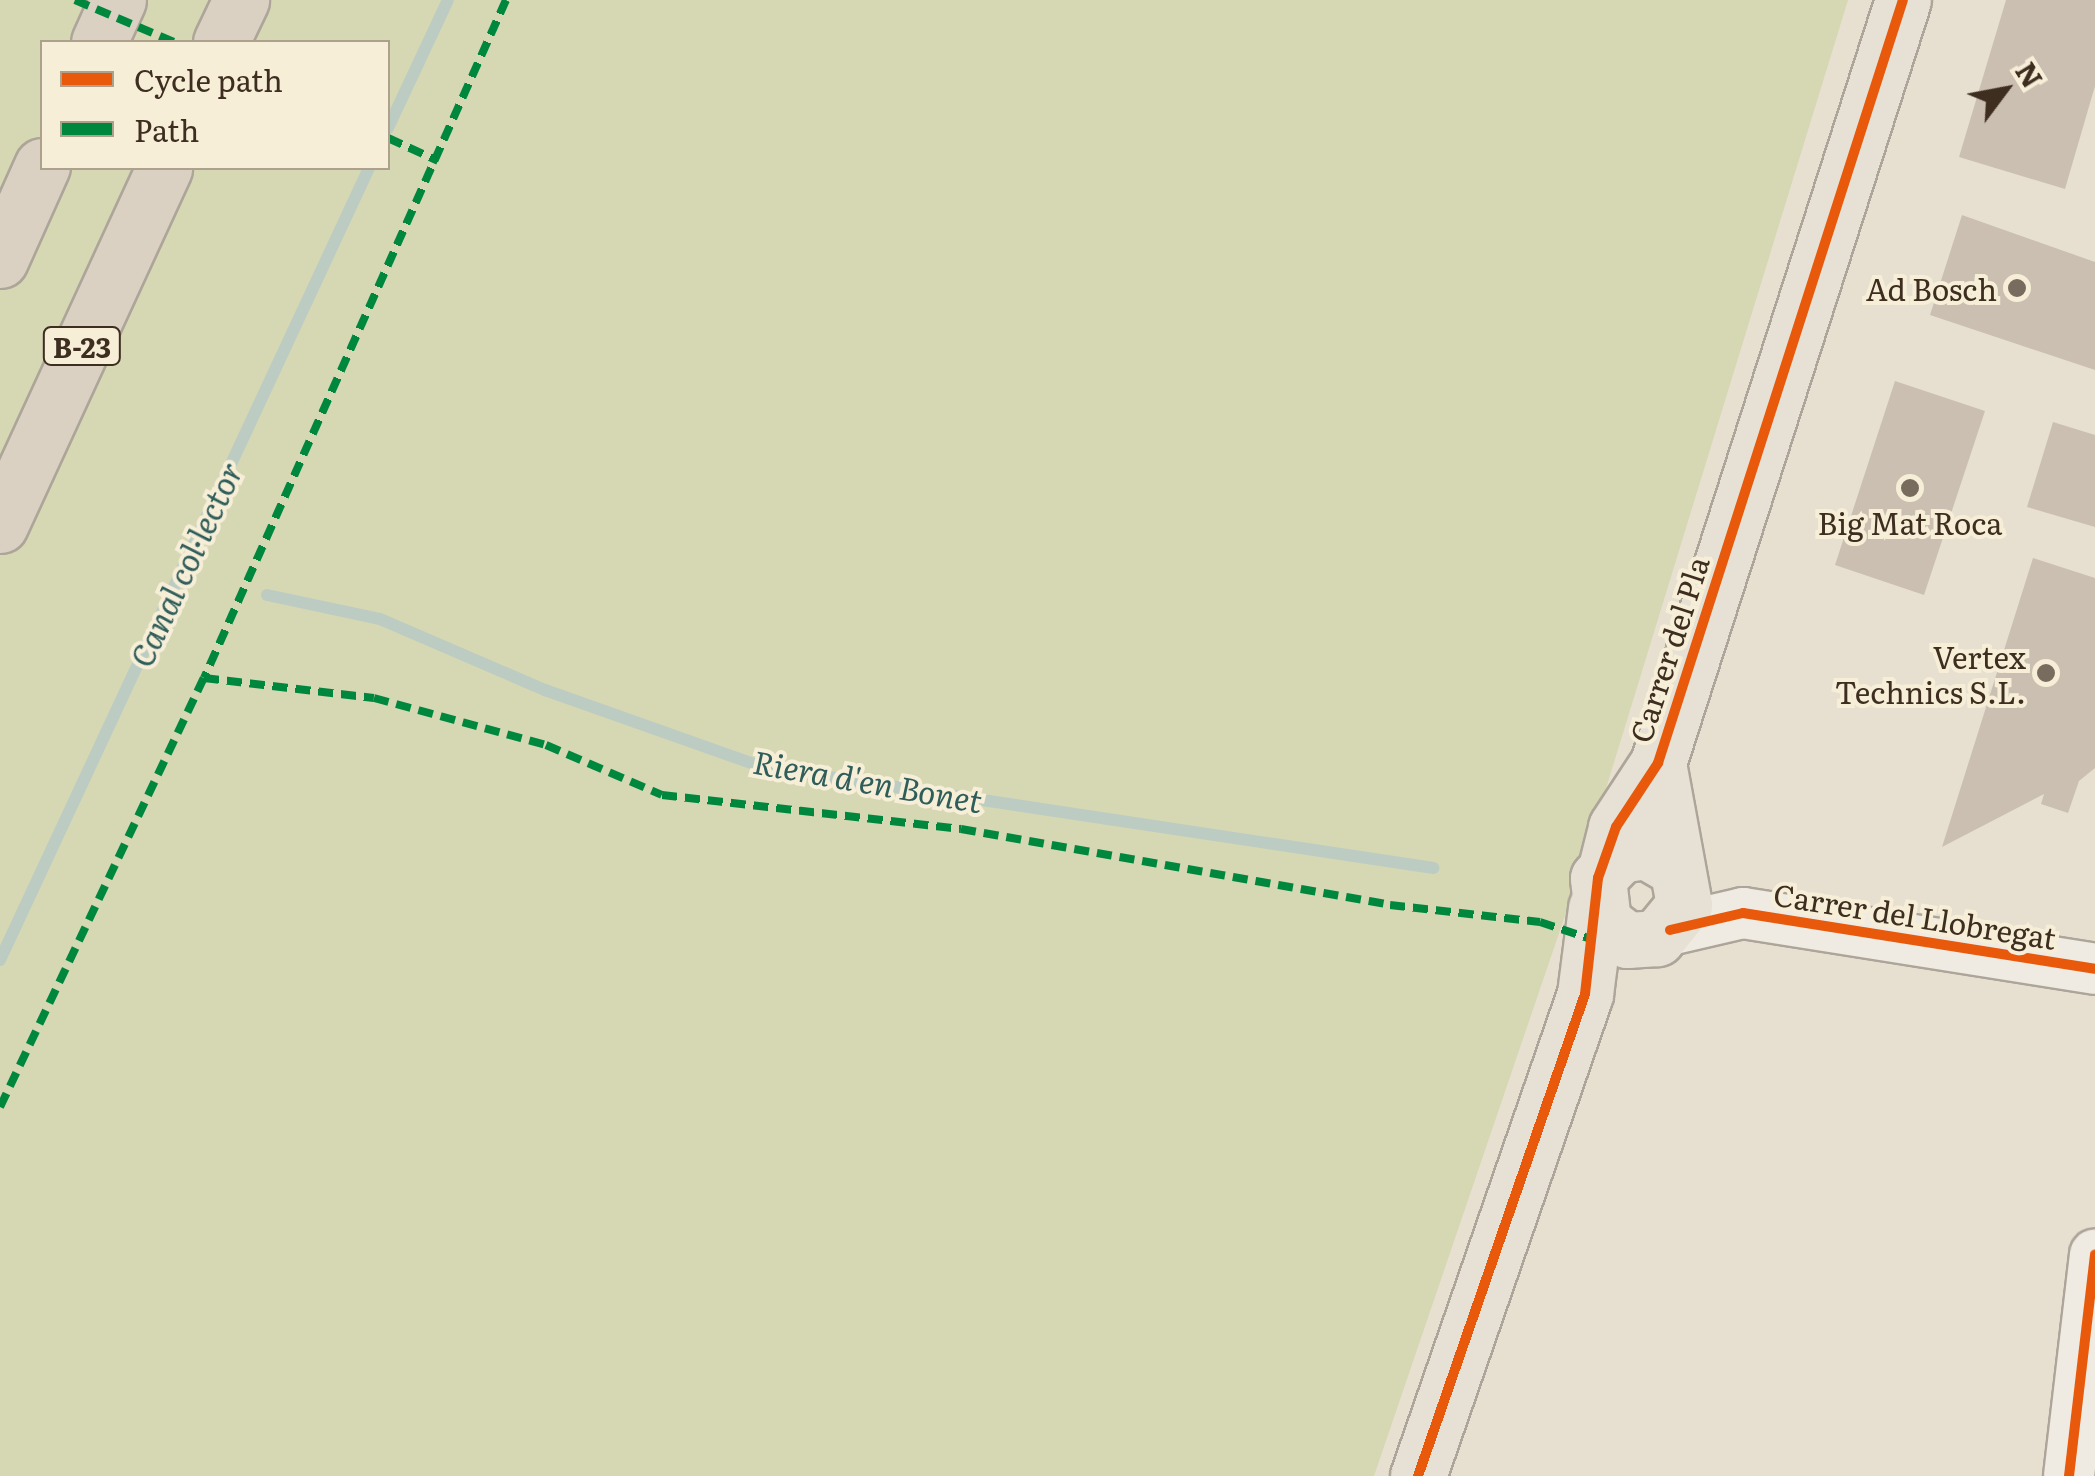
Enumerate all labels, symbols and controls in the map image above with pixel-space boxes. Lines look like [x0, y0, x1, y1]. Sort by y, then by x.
legend [40, 40, 390, 170]
north arrow [1955, 40, 2055, 140]
text: N [2006, 53, 2054, 95]
text: Cycle path [134, 57, 283, 101]
text: Path [134, 107, 199, 151]
place label: Ad Bosch [1866, 270, 1997, 306]
marker: Ad Bosch [2006, 277, 2028, 299]
road number: B-23 [42, 323, 122, 369]
water label: Canal col·lector [121, 455, 249, 673]
marker: Big Mat Roca [1899, 477, 1921, 499]
place label: Big Mat Roca [1818, 504, 2002, 540]
street label: Carrer del Pla [1621, 551, 1715, 747]
place label: Vertex Technics S.L. [1835, 638, 2026, 708]
marker: Vertex Technics S.L. [2035, 662, 2057, 684]
water label: Riera d'en Bonet [750, 741, 986, 819]
street label: Carrer del Llobregat [1771, 875, 2059, 955]

